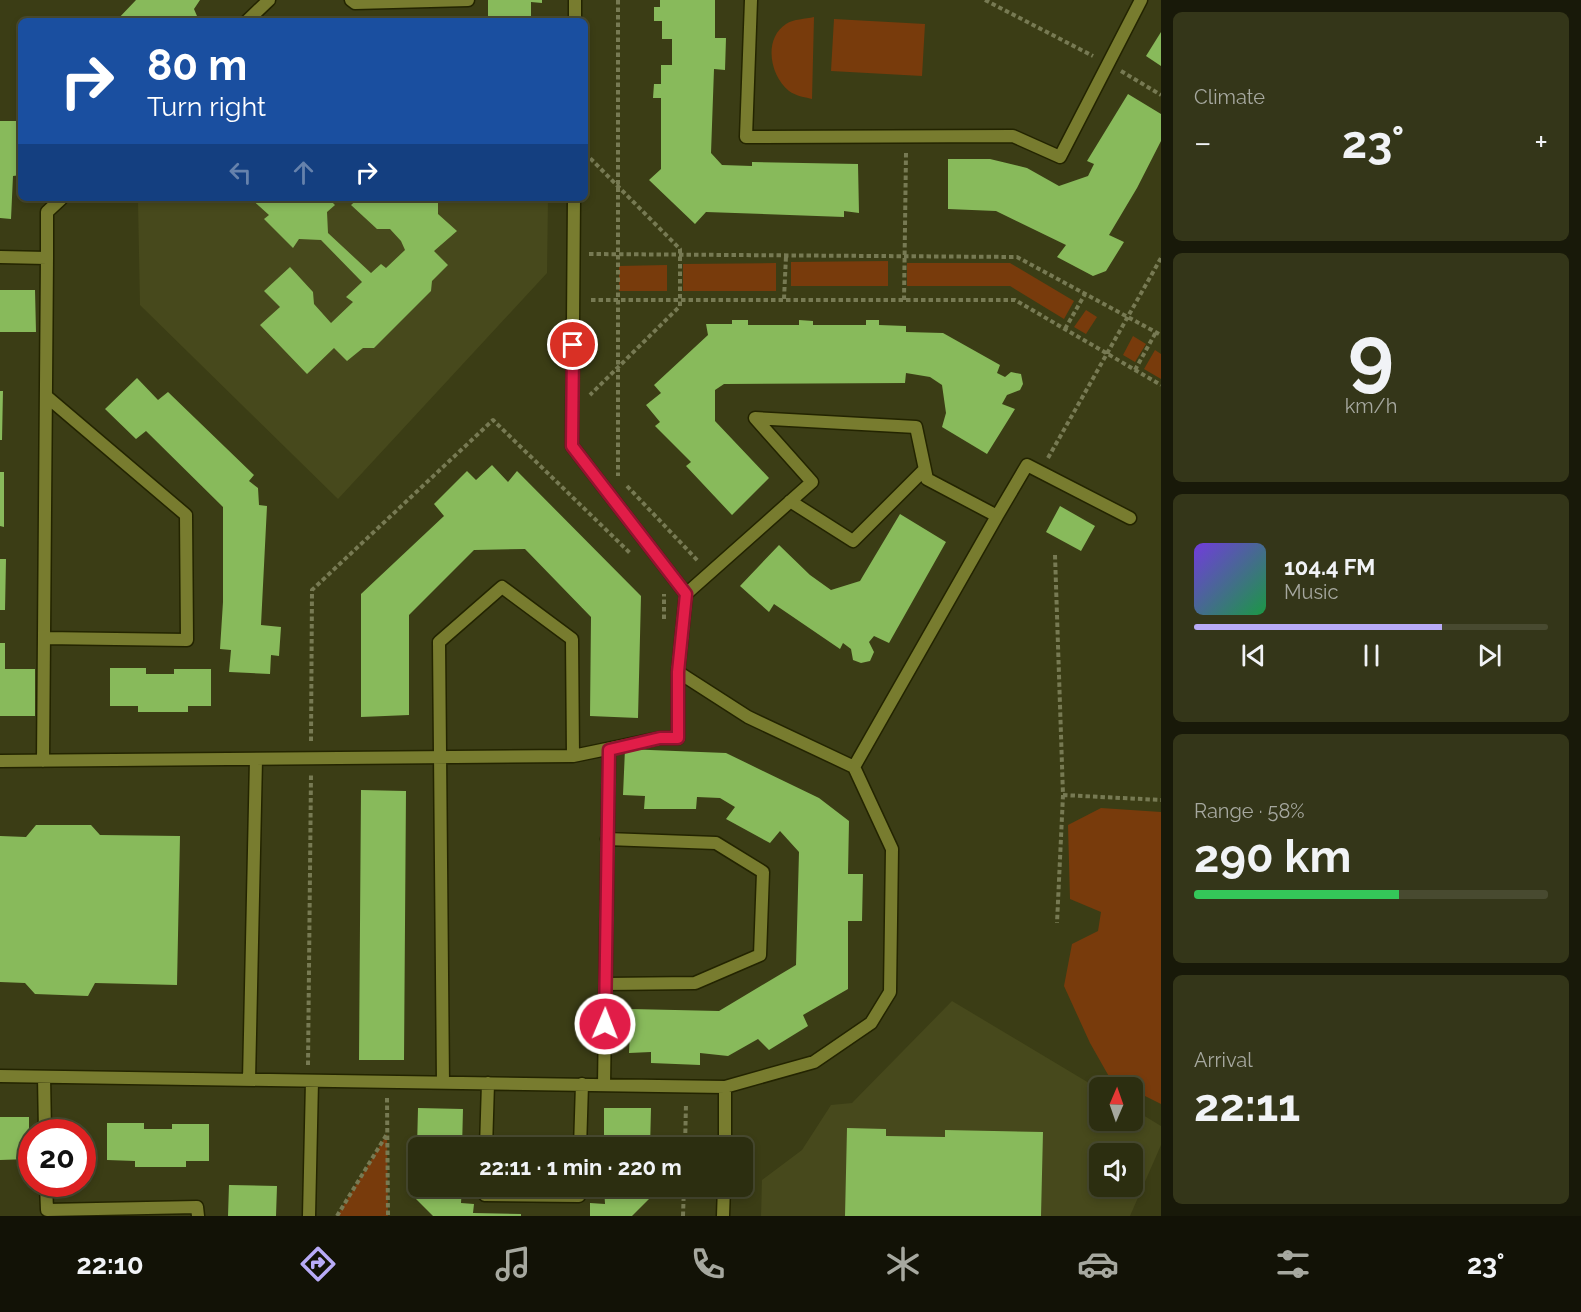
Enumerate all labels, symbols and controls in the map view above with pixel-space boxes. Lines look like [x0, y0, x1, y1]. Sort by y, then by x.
text: 80 m [147, 41, 247, 90]
icon: right [48, 42, 126, 120]
text: Climate [1194, 85, 1265, 109]
text: Turn right [147, 91, 266, 122]
text: 23° [1342, 116, 1404, 169]
text: − [1194, 123, 1212, 162]
text: + [1534, 123, 1548, 162]
icon: left [224, 156, 257, 189]
icon: ahead [287, 156, 320, 189]
icon: right [350, 156, 383, 189]
text: 9 [1348, 309, 1394, 400]
pin [547, 319, 598, 370]
icon: arrive [556, 328, 589, 361]
text: km/h [1345, 394, 1397, 418]
text: 104.4 FM [1284, 554, 1375, 580]
text: Music [1284, 580, 1338, 604]
icon: previous [1237, 639, 1270, 672]
icon: pause [1355, 639, 1388, 672]
icon: next [1473, 639, 1506, 672]
text: Range · 58% [1194, 799, 1305, 823]
text: 290 km [1194, 830, 1351, 883]
position arrow [573, 992, 637, 1056]
text: Arrival [1194, 1048, 1253, 1072]
north arrow [1089, 1077, 1143, 1131]
map controls [1089, 1077, 1143, 1197]
text: 22:11 [1194, 1079, 1300, 1132]
speed limit sign: 20 [18, 1119, 96, 1197]
button: sound [1089, 1143, 1143, 1197]
text: 22:11 · 1 min · 220 m [479, 1154, 682, 1180]
icon: directions [297, 1243, 339, 1285]
icon: music [492, 1243, 534, 1285]
icon: phone [687, 1243, 729, 1285]
icon: climate [882, 1243, 924, 1285]
icon: car [1077, 1243, 1119, 1285]
icon: filters [1272, 1243, 1314, 1285]
text: 22:10 [77, 1249, 144, 1280]
text: 23° [1467, 1249, 1504, 1280]

